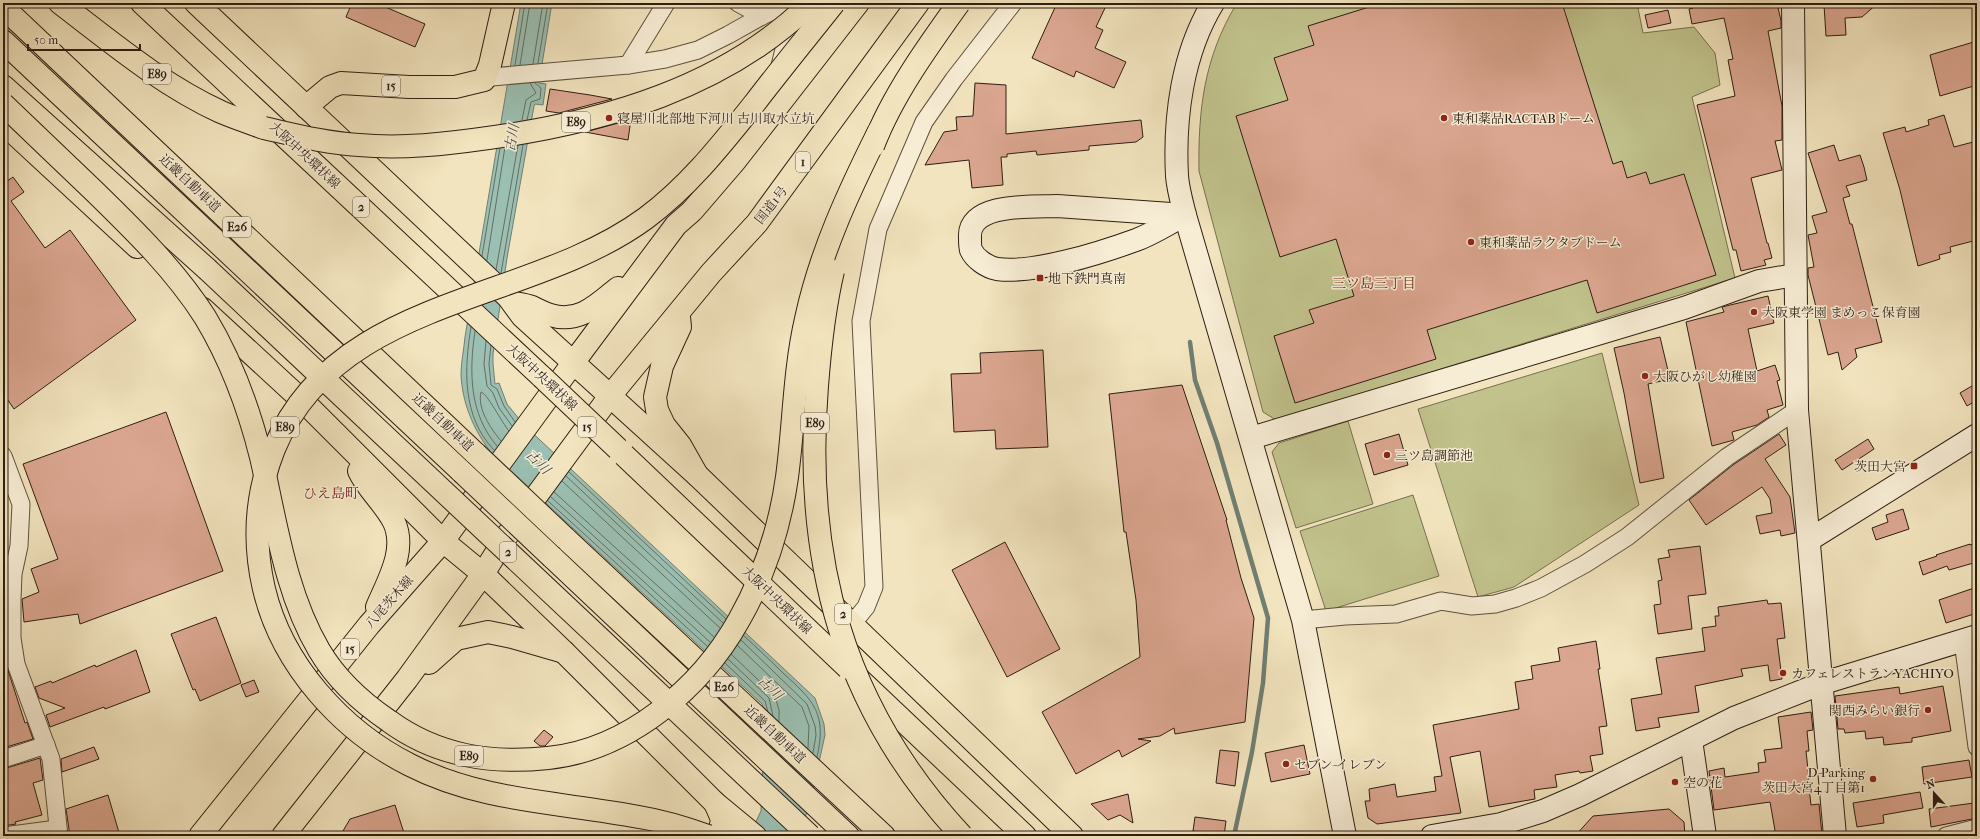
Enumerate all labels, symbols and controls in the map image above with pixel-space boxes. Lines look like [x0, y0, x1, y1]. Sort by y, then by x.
scale bar [28, 26, 140, 52]
text: 50 m [34, 33, 58, 47]
road number: E89 [143, 64, 171, 84]
road number: 15 [382, 76, 400, 96]
place label: 寝屋川北部地下河川 古川取水立坑 [617, 111, 815, 126]
place label: 東和薬品RACTABドーム [1452, 111, 1595, 126]
road number: E89 [562, 112, 590, 132]
marker: 寝屋川北部地下河川 古川取水立坑 [604, 113, 614, 123]
marker: 東和薬品RACTABドーム [1439, 113, 1449, 123]
street label: 大阪中央環状線 [267, 118, 343, 192]
water label: 古川 [501, 121, 523, 153]
street label: 近畿自動車道 [156, 151, 224, 215]
road number: 1 [796, 152, 810, 172]
street label: 国道1号 [752, 183, 790, 227]
road number: 2 [353, 197, 369, 217]
road number: E26 [223, 217, 251, 237]
place label: 東和薬品ラクタブドーム [1479, 235, 1622, 250]
marker: 東和薬品ラクタブドーム [1466, 237, 1476, 247]
place label: 地下鉄門真南 [1048, 271, 1126, 286]
marker: 地下鉄門真南 [1035, 273, 1045, 283]
district label: 三ツ島三丁目 [1332, 275, 1416, 292]
place label: 大阪東学園 まめっこ保育園 [1762, 305, 1921, 320]
marker: 大阪東学園 まめっこ保育園 [1749, 307, 1759, 317]
street label: 大阪中央環状線 [504, 340, 580, 414]
place label: 大阪ひがし幼稚園 [1653, 369, 1757, 384]
marker: 大阪ひがし幼稚園 [1640, 371, 1650, 381]
street label: 近畿自動車道 [409, 390, 477, 454]
road number: E89 [801, 413, 829, 433]
road number: E89 [271, 417, 299, 437]
road number: 15 [578, 417, 596, 437]
water label: 古川 [522, 446, 555, 479]
place label: 三ツ島調節池 [1395, 448, 1473, 463]
marker: 三ツ島調節池 [1382, 450, 1392, 460]
place label: 茨田大宮 [1854, 459, 1906, 474]
marker: 茨田大宮 [1909, 461, 1919, 471]
district label: ひえ島町 [303, 485, 359, 502]
road number: 2 [500, 542, 516, 562]
street label: 大阪中央環状線 [739, 563, 815, 637]
street label: 八尾茨木線 [362, 573, 416, 631]
road number: 2 [835, 604, 851, 624]
road number: 15 [341, 639, 359, 659]
place label: カフェレストランYACHIYO [1791, 666, 1954, 681]
marker: カフェレストランYACHIYO [1778, 668, 1788, 678]
water label: 古川 [754, 672, 787, 705]
road number: E26 [710, 677, 738, 697]
street label: 近畿自動車道 [741, 702, 809, 766]
place label: 関西みらい銀行 [1829, 703, 1920, 718]
marker: 関西みらい銀行 [1923, 705, 1933, 715]
road number: E89 [455, 746, 483, 766]
place label: セブン-イレブン [1294, 757, 1387, 772]
marker: セブン-イレブン [1281, 759, 1291, 769]
place label: D-Parking 茨田大宮4丁目第1 [1762, 765, 1866, 795]
north arrow [1914, 773, 1954, 813]
marker: D-Parking 茨田大宮4丁目第1 [1868, 774, 1878, 784]
place label: 空の花 [1683, 775, 1722, 790]
text: N [1924, 776, 1937, 792]
marker: 空の花 [1670, 777, 1680, 787]

